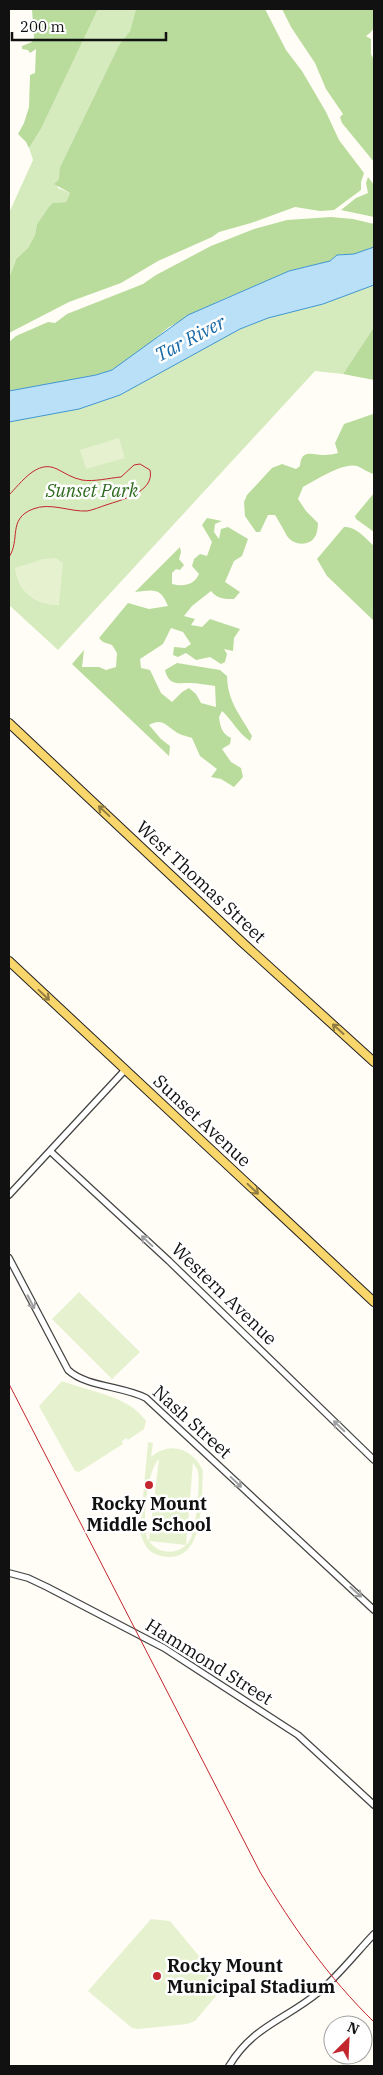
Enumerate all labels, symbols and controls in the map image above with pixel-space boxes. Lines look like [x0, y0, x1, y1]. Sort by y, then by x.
scale bar [12, 10, 166, 42]
text: 200 m [20, 17, 65, 36]
water label: Tar River [151, 309, 230, 367]
park label: Sunset Park [45, 479, 139, 502]
one-way arrow [98, 806, 111, 818]
street label: West Thomas Street [132, 816, 271, 948]
one-way arrow [38, 989, 51, 1000]
one-way arrow [332, 1023, 345, 1035]
street label: Sunset Avenue [149, 1069, 256, 1172]
one-way arrow [247, 1183, 259, 1195]
one-way arrow [140, 1235, 153, 1247]
street label: Western Avenue [167, 1237, 282, 1350]
one-way arrow [27, 1294, 36, 1309]
street label: Nash Street [148, 1380, 237, 1463]
one-way arrow [333, 1420, 346, 1432]
one-way arrow [229, 1476, 242, 1488]
marker: Rocky Mount Middle School [143, 1479, 155, 1491]
place label: Rocky Mount Middle School [87, 1492, 212, 1536]
one-way arrow [349, 1587, 362, 1598]
street label: Hammond Street [141, 1613, 277, 1710]
place label: Rocky Mount Municipal Stadium [167, 1954, 336, 1998]
marker: Rocky Mount Municipal Stadium [151, 1970, 163, 1982]
north arrow [323, 2015, 373, 2065]
text: N [345, 2018, 362, 2039]

